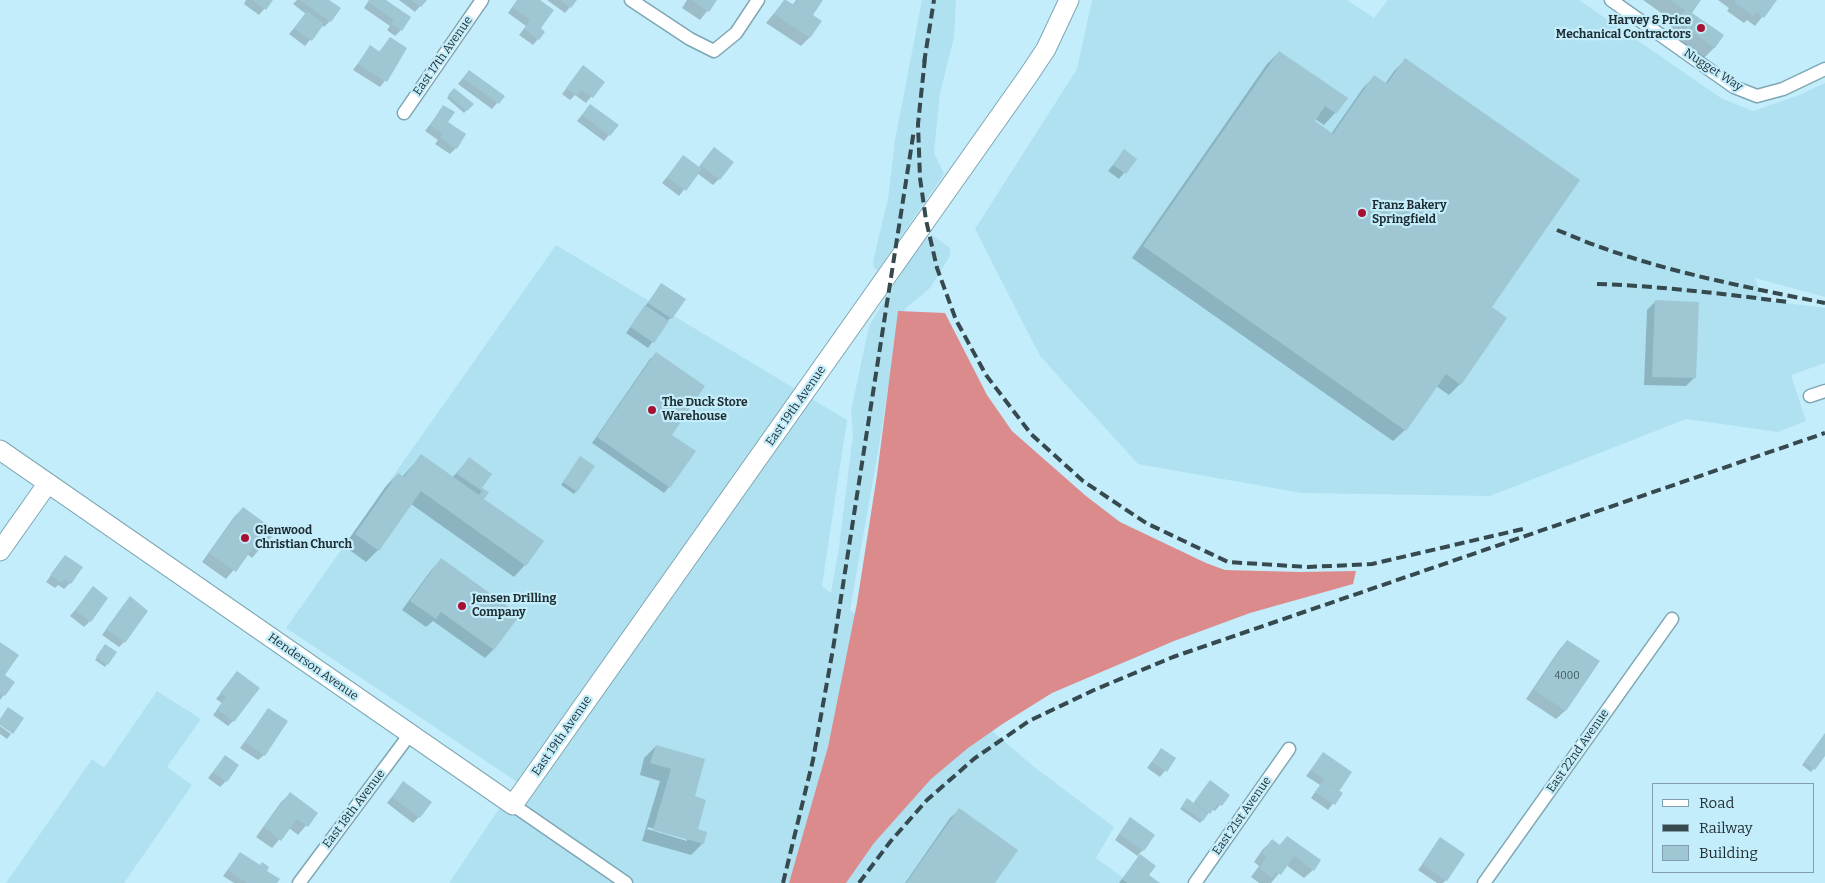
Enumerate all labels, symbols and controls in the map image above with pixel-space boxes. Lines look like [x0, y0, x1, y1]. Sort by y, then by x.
street label: East 17th Avenue [410, 14, 476, 98]
place label: Harvey & Price Mechanical Contractors [1556, 14, 1691, 42]
marker: Harvey & Price Mechanical Contractors [1695, 22, 1707, 34]
street label: Nugget Way [1681, 46, 1745, 94]
place label: Franz Bakery Springfield [1372, 199, 1447, 227]
marker: Franz Bakery Springfield [1356, 207, 1368, 219]
street label: East 19th Avenue [763, 363, 829, 449]
place label: The Duck Store Warehouse [662, 396, 748, 424]
marker: The Duck Store Warehouse [646, 404, 658, 416]
place label: Glenwood Christian Church [255, 524, 352, 552]
marker: Glenwood Christian Church [239, 532, 251, 544]
place label: Jensen Drilling Company [472, 592, 556, 620]
marker: Jensen Drilling Company [456, 600, 468, 612]
street label: Henderson Avenue [265, 630, 361, 704]
house number: 4000 [1554, 670, 1580, 682]
street label: East 19th Avenue [529, 693, 595, 779]
street label: East 22nd Avenue [1544, 706, 1612, 796]
street label: East 18th Avenue [320, 767, 388, 851]
street label: East 21st Avenue [1210, 774, 1274, 858]
legend [1652, 783, 1815, 873]
text: Road [1699, 794, 1734, 812]
text: Railway [1699, 819, 1753, 837]
text: Building [1699, 844, 1758, 862]

